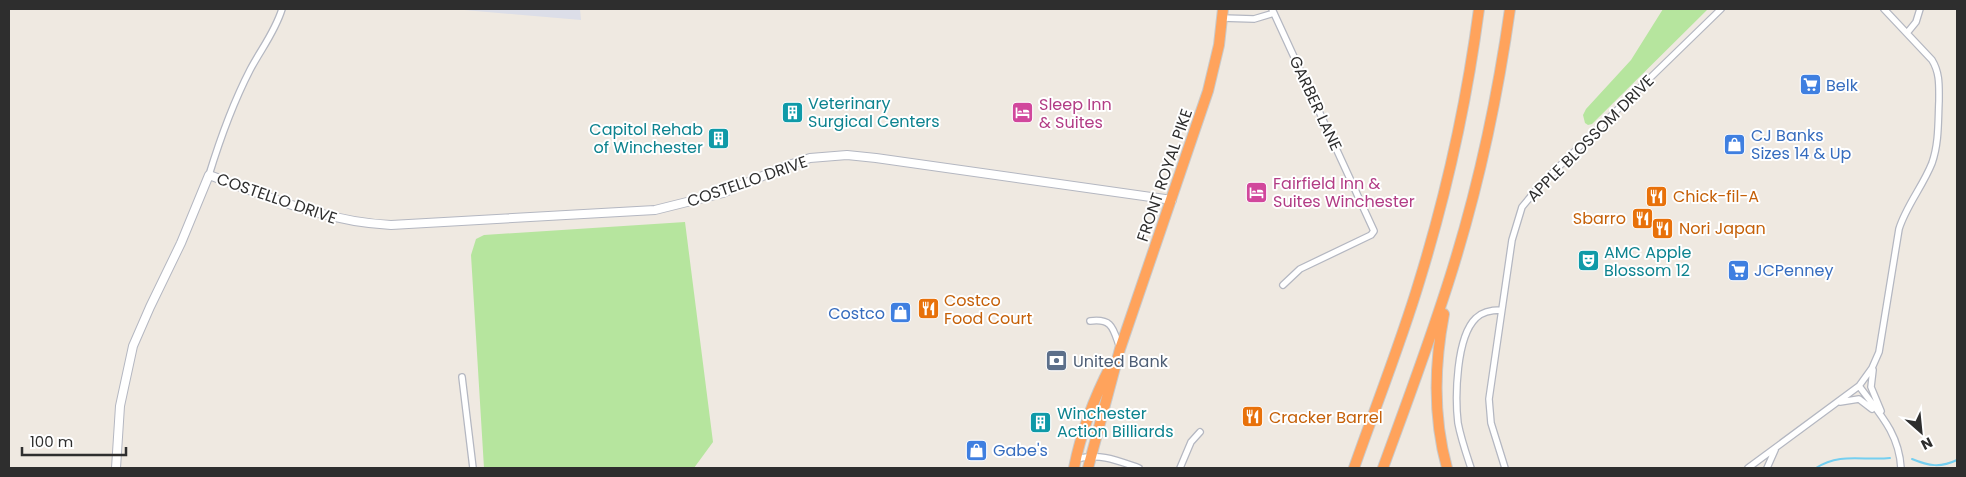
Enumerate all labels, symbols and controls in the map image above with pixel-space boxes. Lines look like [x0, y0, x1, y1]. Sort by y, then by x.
street label: GARBER LANE [1284, 52, 1348, 154]
street label: APPLE BLOSSOM DRIVE [1522, 70, 1659, 207]
supermarket icon: Belk [1798, 73, 1822, 97]
place label: Belk [1826, 74, 1859, 97]
place label: Veterinary Surgical Centers [808, 92, 940, 133]
place label: Sleep Inn & Suites [1039, 93, 1112, 134]
building icon: Veterinary Surgical Centers [780, 100, 804, 124]
hotel icon: Sleep Inn & Suites [1011, 101, 1035, 125]
street label: FRONT ROYAL PIKE [1131, 106, 1198, 245]
place label: Capitol Rehab of Winchester [589, 118, 703, 159]
place label: CJ Banks Sizes 14 & Up [1751, 124, 1852, 165]
building icon: Capitol Rehab of Winchester [707, 126, 731, 150]
shop icon: CJ Banks Sizes 14 & Up [1723, 132, 1747, 156]
street label: COSTELLO DRIVE [684, 150, 810, 213]
street label: COSTELLO DRIVE [214, 167, 340, 230]
place label: Fairfield Inn & Suites Winchester [1273, 172, 1415, 213]
hotel icon: Fairfield Inn & Suites Winchester [1245, 180, 1269, 204]
restaurant icon: Chick-fil-A [1645, 184, 1669, 208]
place label: Chick-fil-A [1673, 185, 1759, 208]
restaurant icon: Sbarro [1630, 206, 1654, 230]
place label: Sbarro [1573, 207, 1626, 230]
restaurant icon: Nori Japan [1651, 216, 1675, 240]
place label: Nori Japan [1679, 217, 1766, 240]
place label: AMC Apple Blossom 12 [1604, 241, 1692, 282]
theatre icon: AMC Apple Blossom 12 [1576, 249, 1600, 273]
supermarket icon: JCPenney [1726, 258, 1750, 282]
place label: JCPenney [1754, 259, 1833, 282]
place label: Costco Food Court [944, 289, 1032, 330]
restaurant icon: Costco Food Court [916, 297, 940, 321]
shop icon: Costco [889, 301, 913, 325]
place label: Costco [828, 302, 885, 325]
bank icon: United Bank [1045, 349, 1069, 373]
place label: United Bank [1073, 350, 1169, 373]
place label: Winchester Action Billiards [1057, 402, 1174, 443]
restaurant icon: Cracker Barrel [1241, 405, 1265, 429]
place label: Cracker Barrel [1269, 406, 1383, 429]
north arrow [1896, 407, 1946, 457]
building icon: Winchester Action Billiards [1029, 410, 1053, 434]
scale bar [22, 424, 126, 456]
text: 100 m [30, 431, 73, 452]
text: N [1918, 432, 1936, 455]
shop icon: Gabe's [965, 438, 989, 462]
place label: Gabe's [993, 439, 1048, 462]

